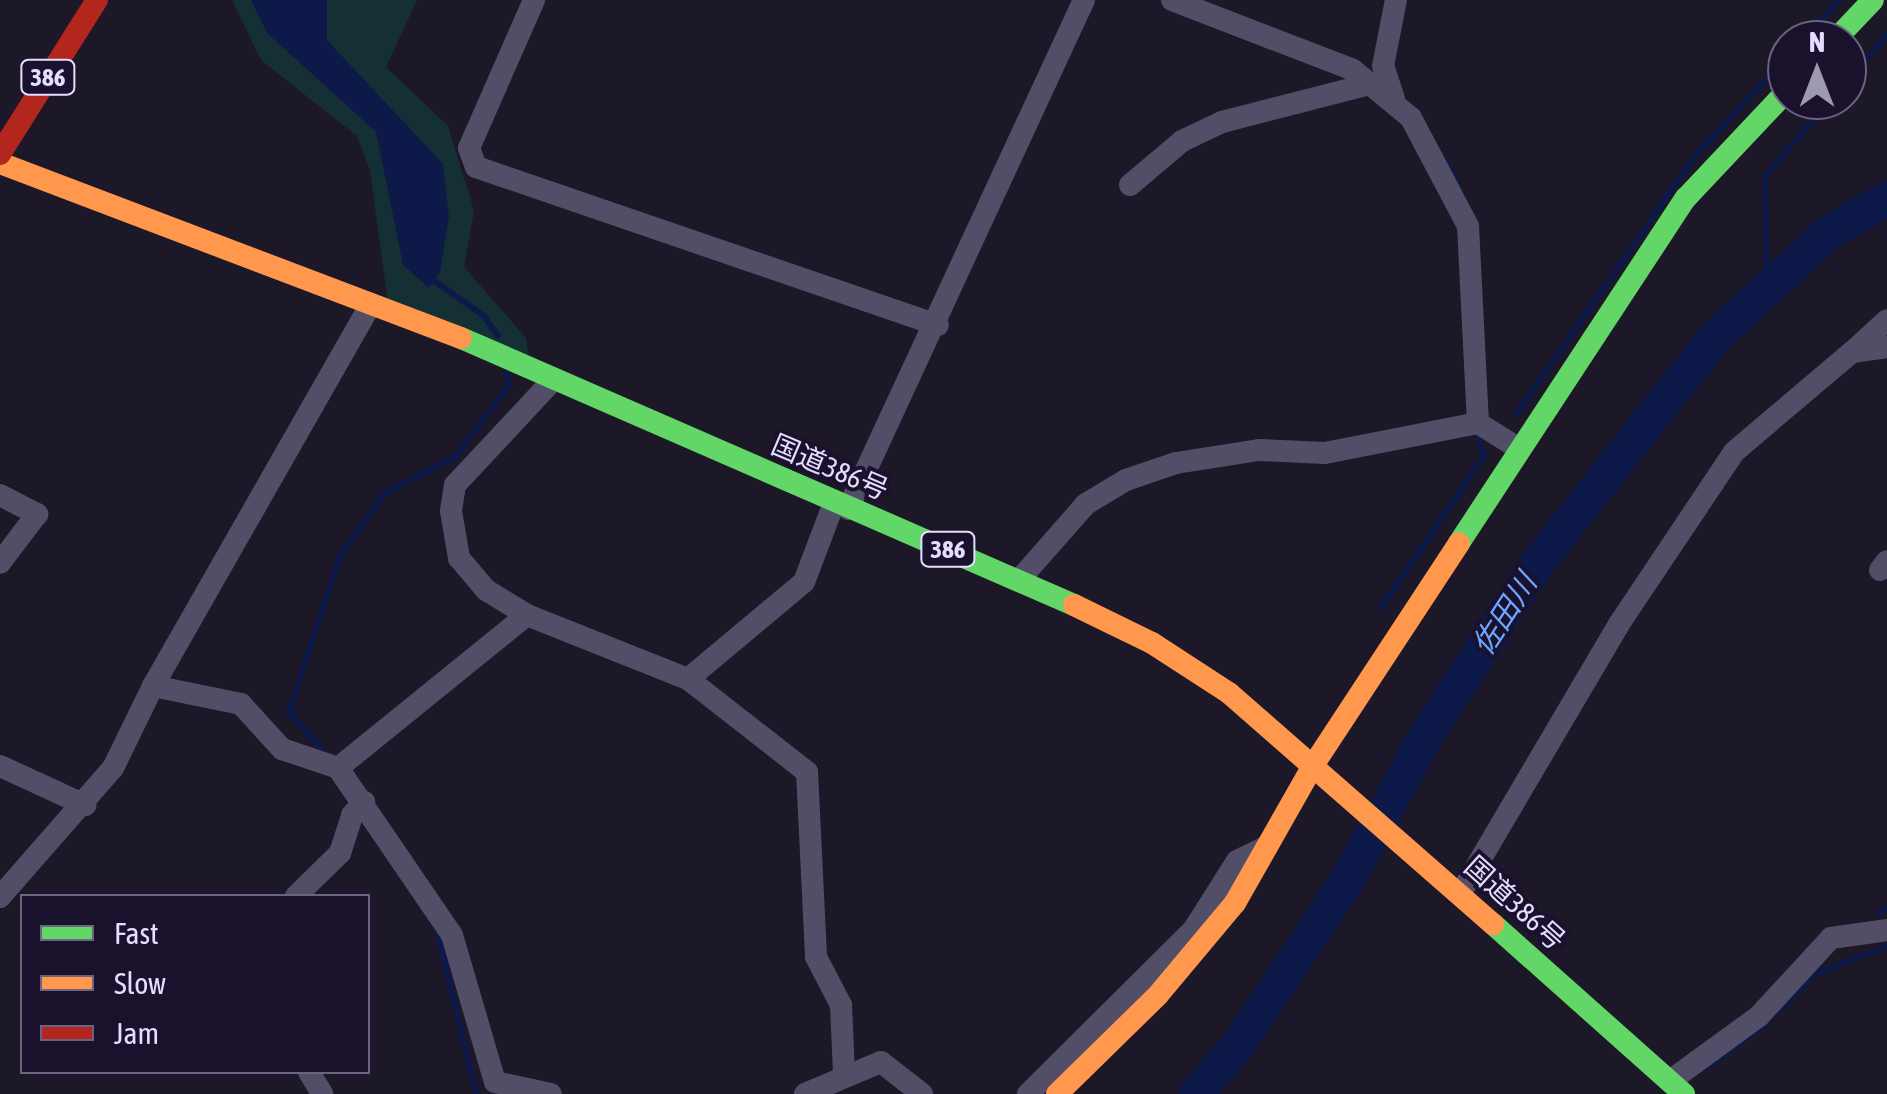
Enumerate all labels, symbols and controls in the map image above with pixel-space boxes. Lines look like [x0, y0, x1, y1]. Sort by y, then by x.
north arrow [1767, 20, 1867, 120]
text: N [1809, 26, 1825, 58]
road number: 386 [18, 57, 78, 97]
street label: 国道386号 [767, 427, 893, 507]
road number: 386 [918, 529, 978, 569]
water label: 佐田川 [1464, 566, 1544, 662]
street label: 国道386号 [1458, 849, 1572, 957]
legend [20, 894, 370, 1074]
text: Fast [114, 916, 159, 950]
text: Slow [114, 966, 166, 1000]
text: Jam [114, 1016, 159, 1050]

